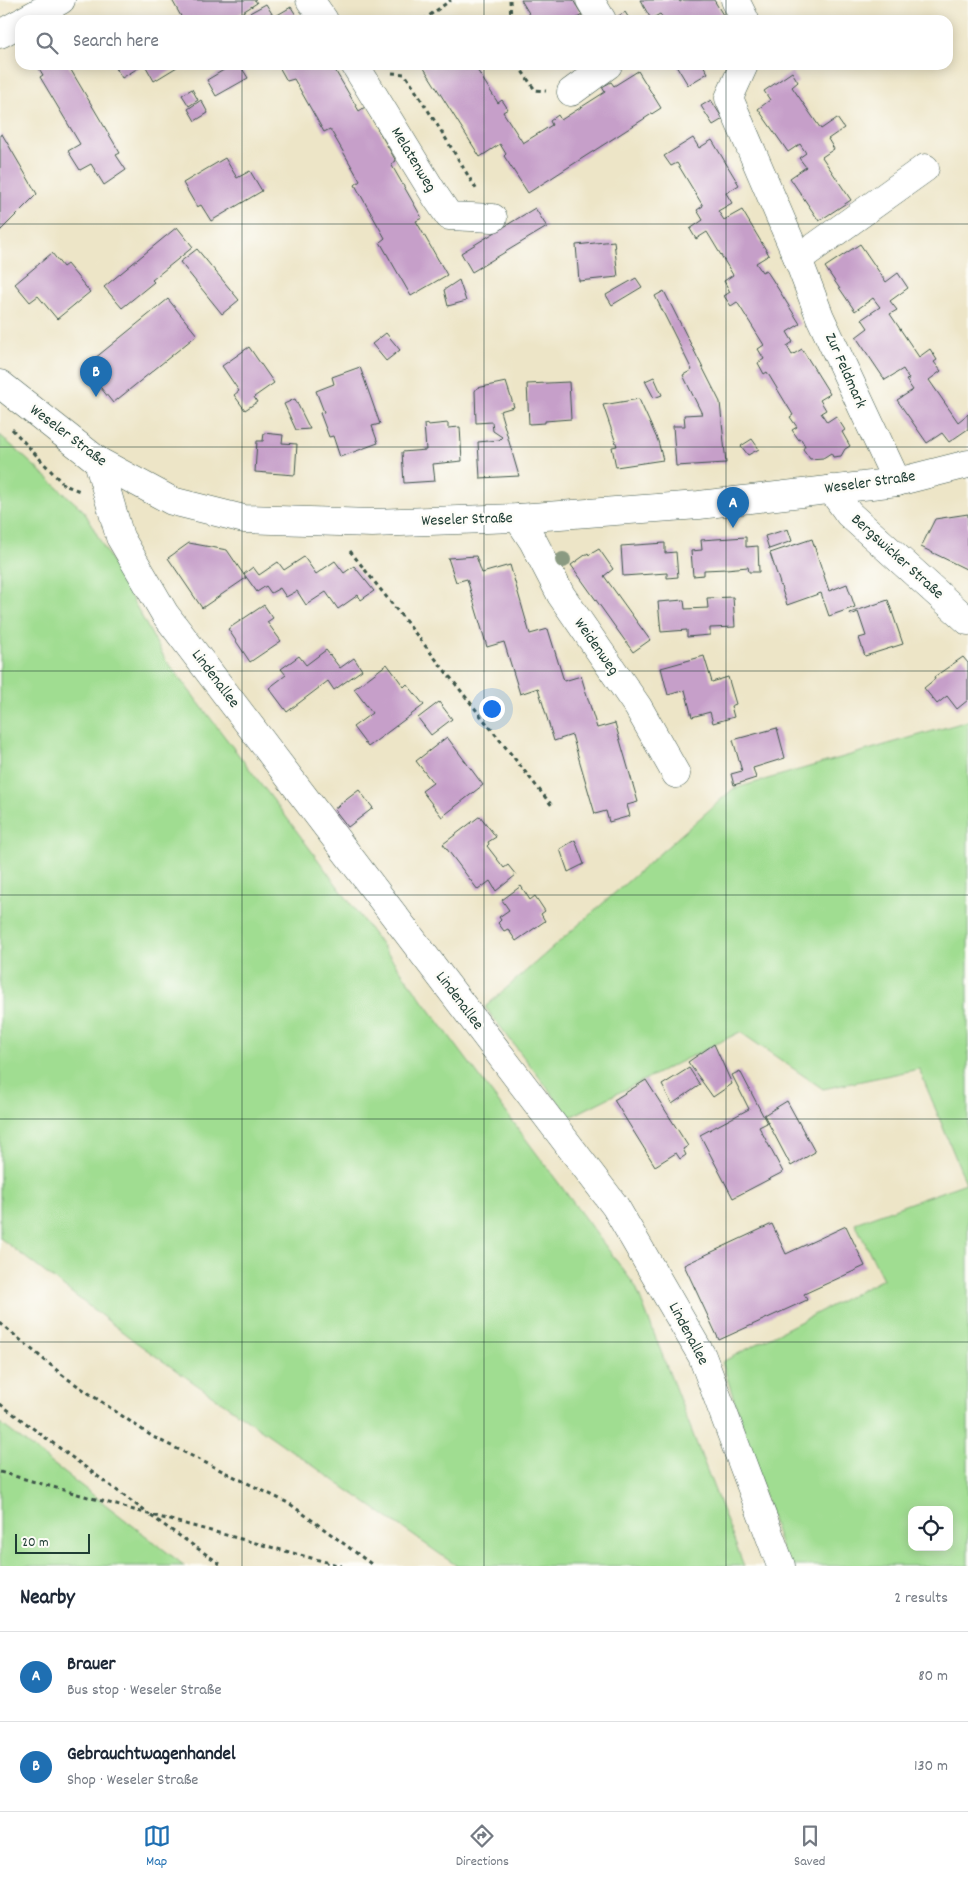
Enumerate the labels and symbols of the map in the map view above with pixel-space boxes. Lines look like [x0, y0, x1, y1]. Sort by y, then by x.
street label: Melatenweg [384, 123, 442, 197]
street label: Zur Feldmark [818, 330, 872, 412]
pin: B [80, 356, 112, 397]
street label: Weseler Straße [25, 399, 111, 473]
street label: Weseler Straße [823, 465, 917, 501]
pin: A [717, 487, 749, 528]
street label: Weseler Straße [421, 507, 513, 533]
street label: Bergswicker Straße [845, 509, 949, 605]
street label: Weidenweg [568, 614, 624, 680]
street label: Lindenallee [185, 645, 245, 713]
your location [479, 696, 505, 722]
street label: Lindenallee [429, 967, 489, 1035]
street label: Lindenallee [662, 1299, 714, 1369]
scale bar [15, 1531, 90, 1554]

